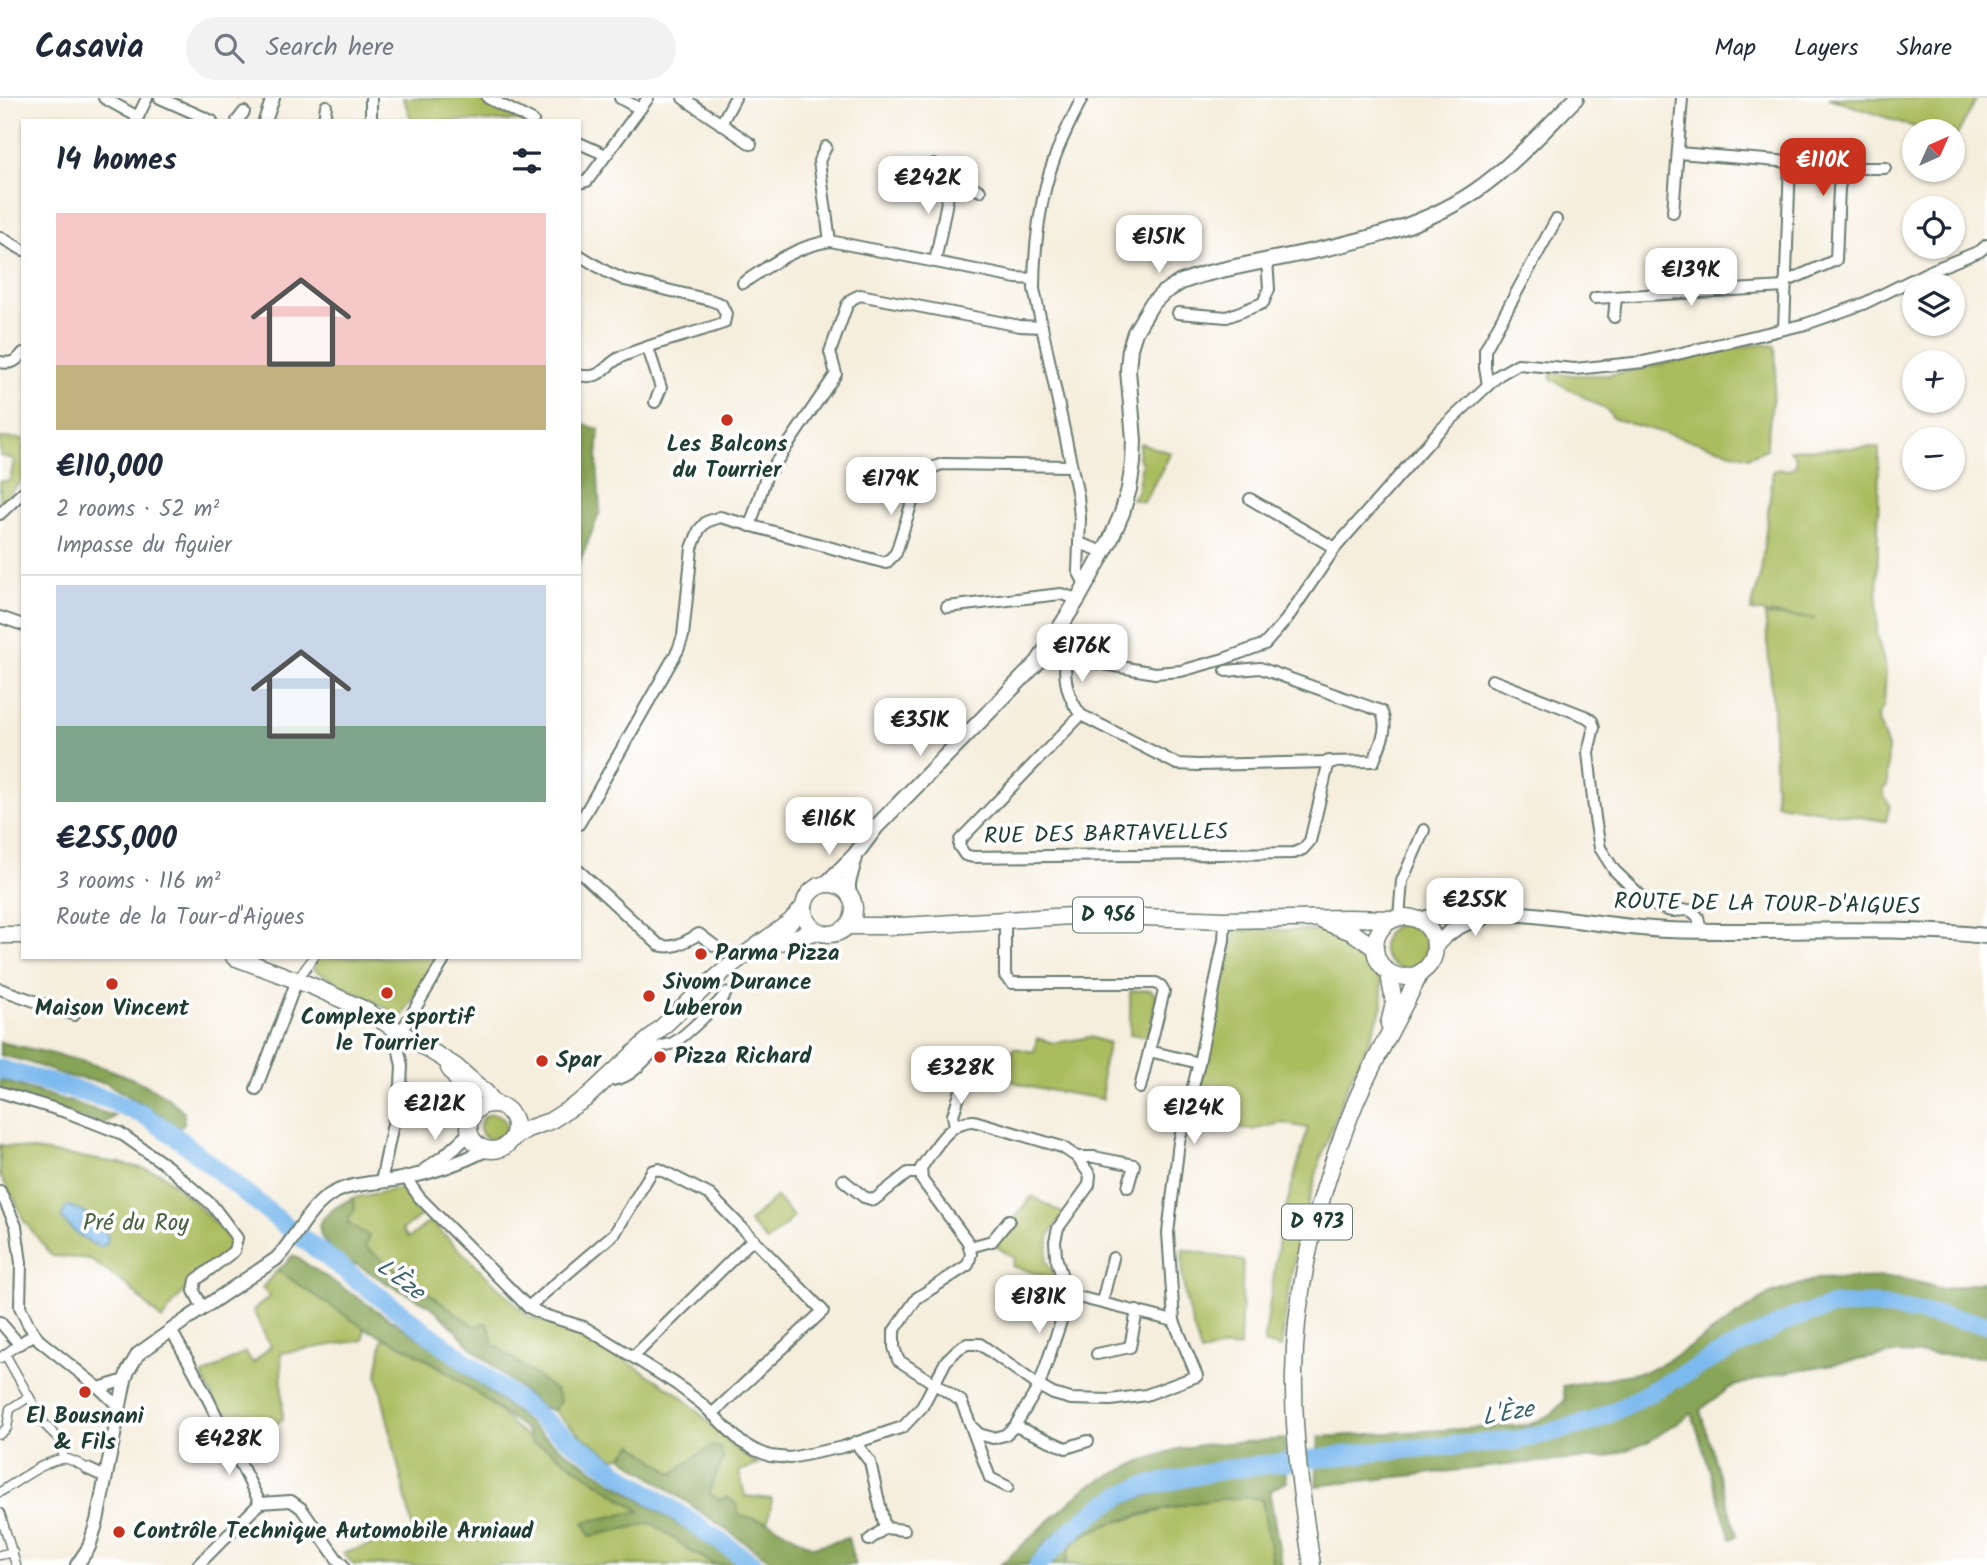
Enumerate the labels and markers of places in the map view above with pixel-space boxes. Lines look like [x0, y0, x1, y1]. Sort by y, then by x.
pin: €110K [1774, 139, 1872, 198]
pin: €242K [879, 156, 977, 216]
pin: €151K [1110, 216, 1208, 275]
pin: €139K [1642, 248, 1740, 308]
marker: Les Balcons du Tourrier [719, 412, 735, 428]
place label: Les Balcons du Tourrier [667, 427, 788, 489]
pin: €179K [842, 458, 940, 517]
pin: €176K [1033, 624, 1131, 684]
pin: €351K [871, 698, 969, 758]
pin: €116K [780, 798, 878, 857]
pin: €255K [1426, 878, 1524, 938]
place label: Parma Pizza [715, 936, 840, 972]
marker: Parma Pizza [693, 946, 709, 962]
place label: Sivom Durance Luberon [663, 965, 811, 1027]
marker: Maison Vincent [104, 976, 120, 992]
marker: Complexe sportif le Tourrier [379, 985, 395, 1001]
marker: Sivom Durance Luberon [641, 988, 657, 1004]
place label: Maison Vincent [35, 991, 190, 1027]
place label: Complexe sportif le Tourrier [301, 1000, 475, 1062]
place label: Pizza Richard [674, 1039, 812, 1075]
place label: Spar [556, 1043, 603, 1079]
pin: €328K [912, 1046, 1010, 1106]
marker: Pizza Richard [652, 1049, 668, 1065]
marker: Spar [534, 1053, 550, 1069]
pin: €212K [386, 1082, 484, 1142]
pin: €124K [1145, 1086, 1243, 1146]
pin: €181K [990, 1276, 1088, 1335]
marker: El Bousnani & Fils [77, 1384, 93, 1400]
place label: El Bousnani & Fils [26, 1399, 145, 1461]
pin: €428K [180, 1418, 278, 1477]
place label: Contrôle Technique Automobile Arniaud [133, 1514, 534, 1550]
marker: Contrôle Technique Automobile Arniaud [111, 1524, 127, 1540]

